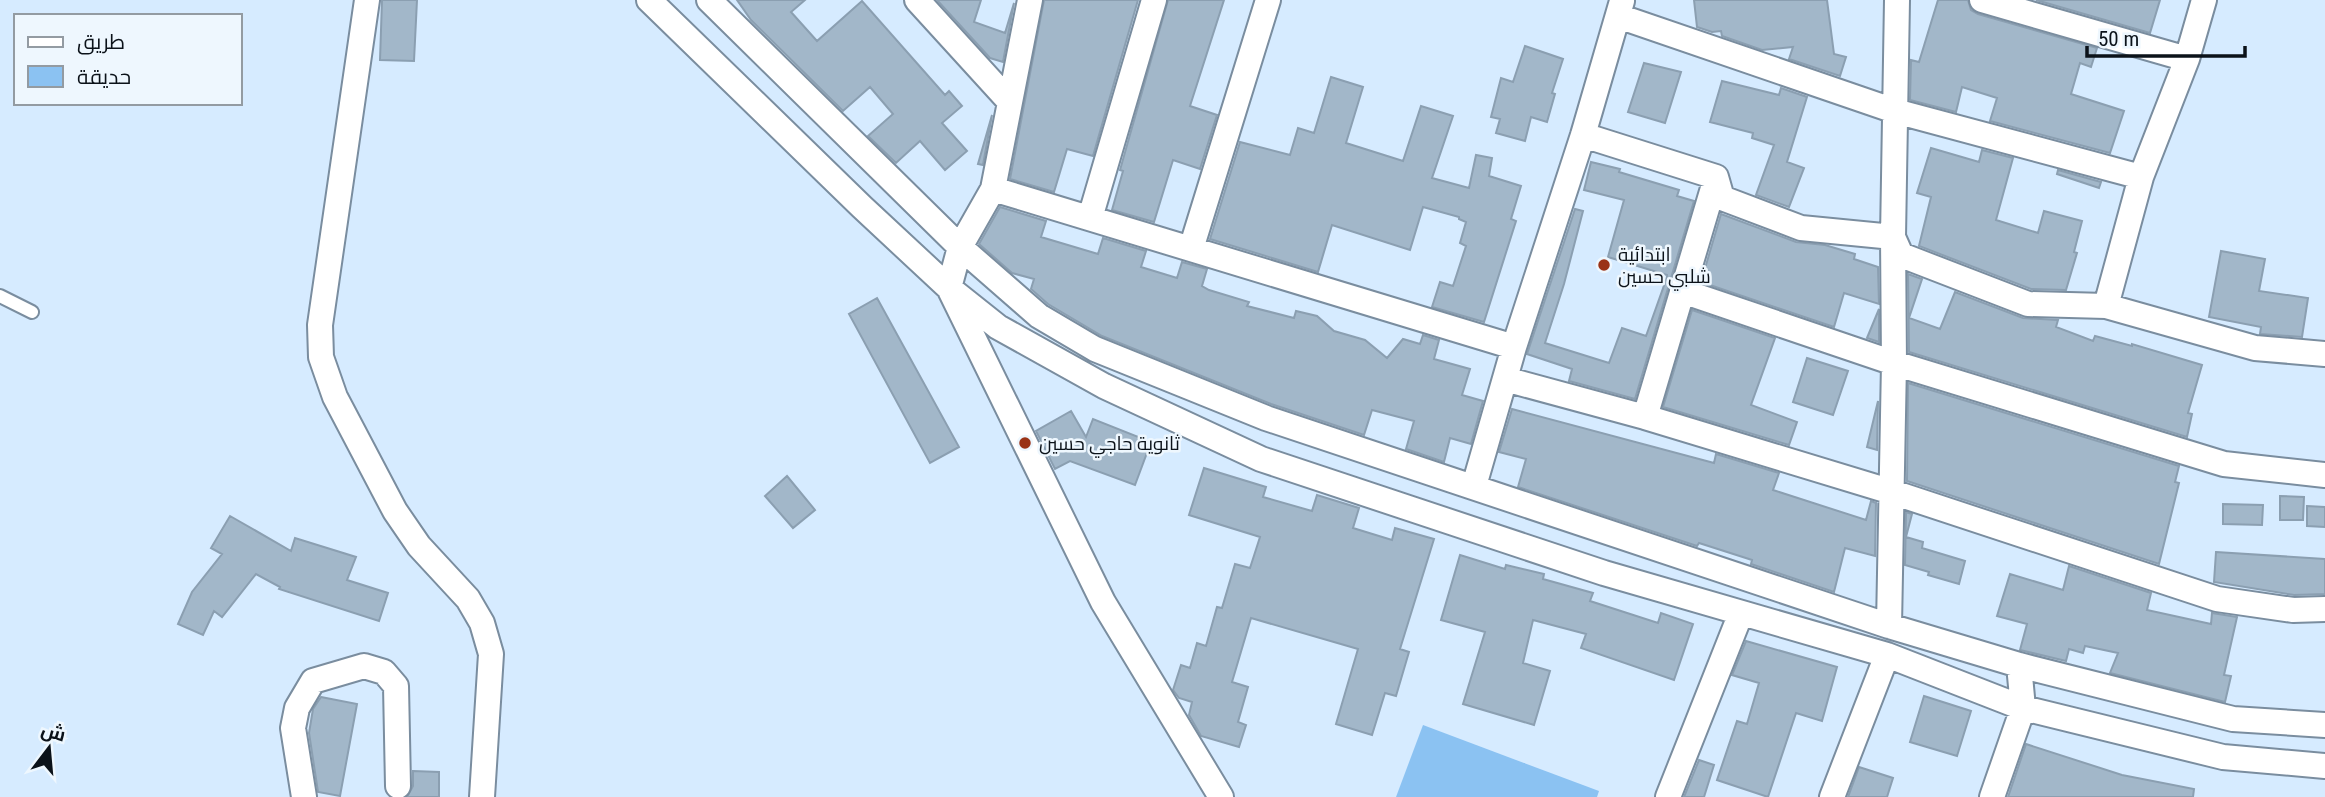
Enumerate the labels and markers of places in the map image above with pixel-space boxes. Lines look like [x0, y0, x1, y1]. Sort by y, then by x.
place label: ابتدائية شلبي حسين [1618, 243, 1711, 291]
marker: ابتدائية شلبي حسين [1596, 257, 1612, 273]
place label: ثانوية حاجي حسين [1039, 432, 1180, 458]
marker: ثانوية حاجي حسين [1017, 435, 1033, 451]

